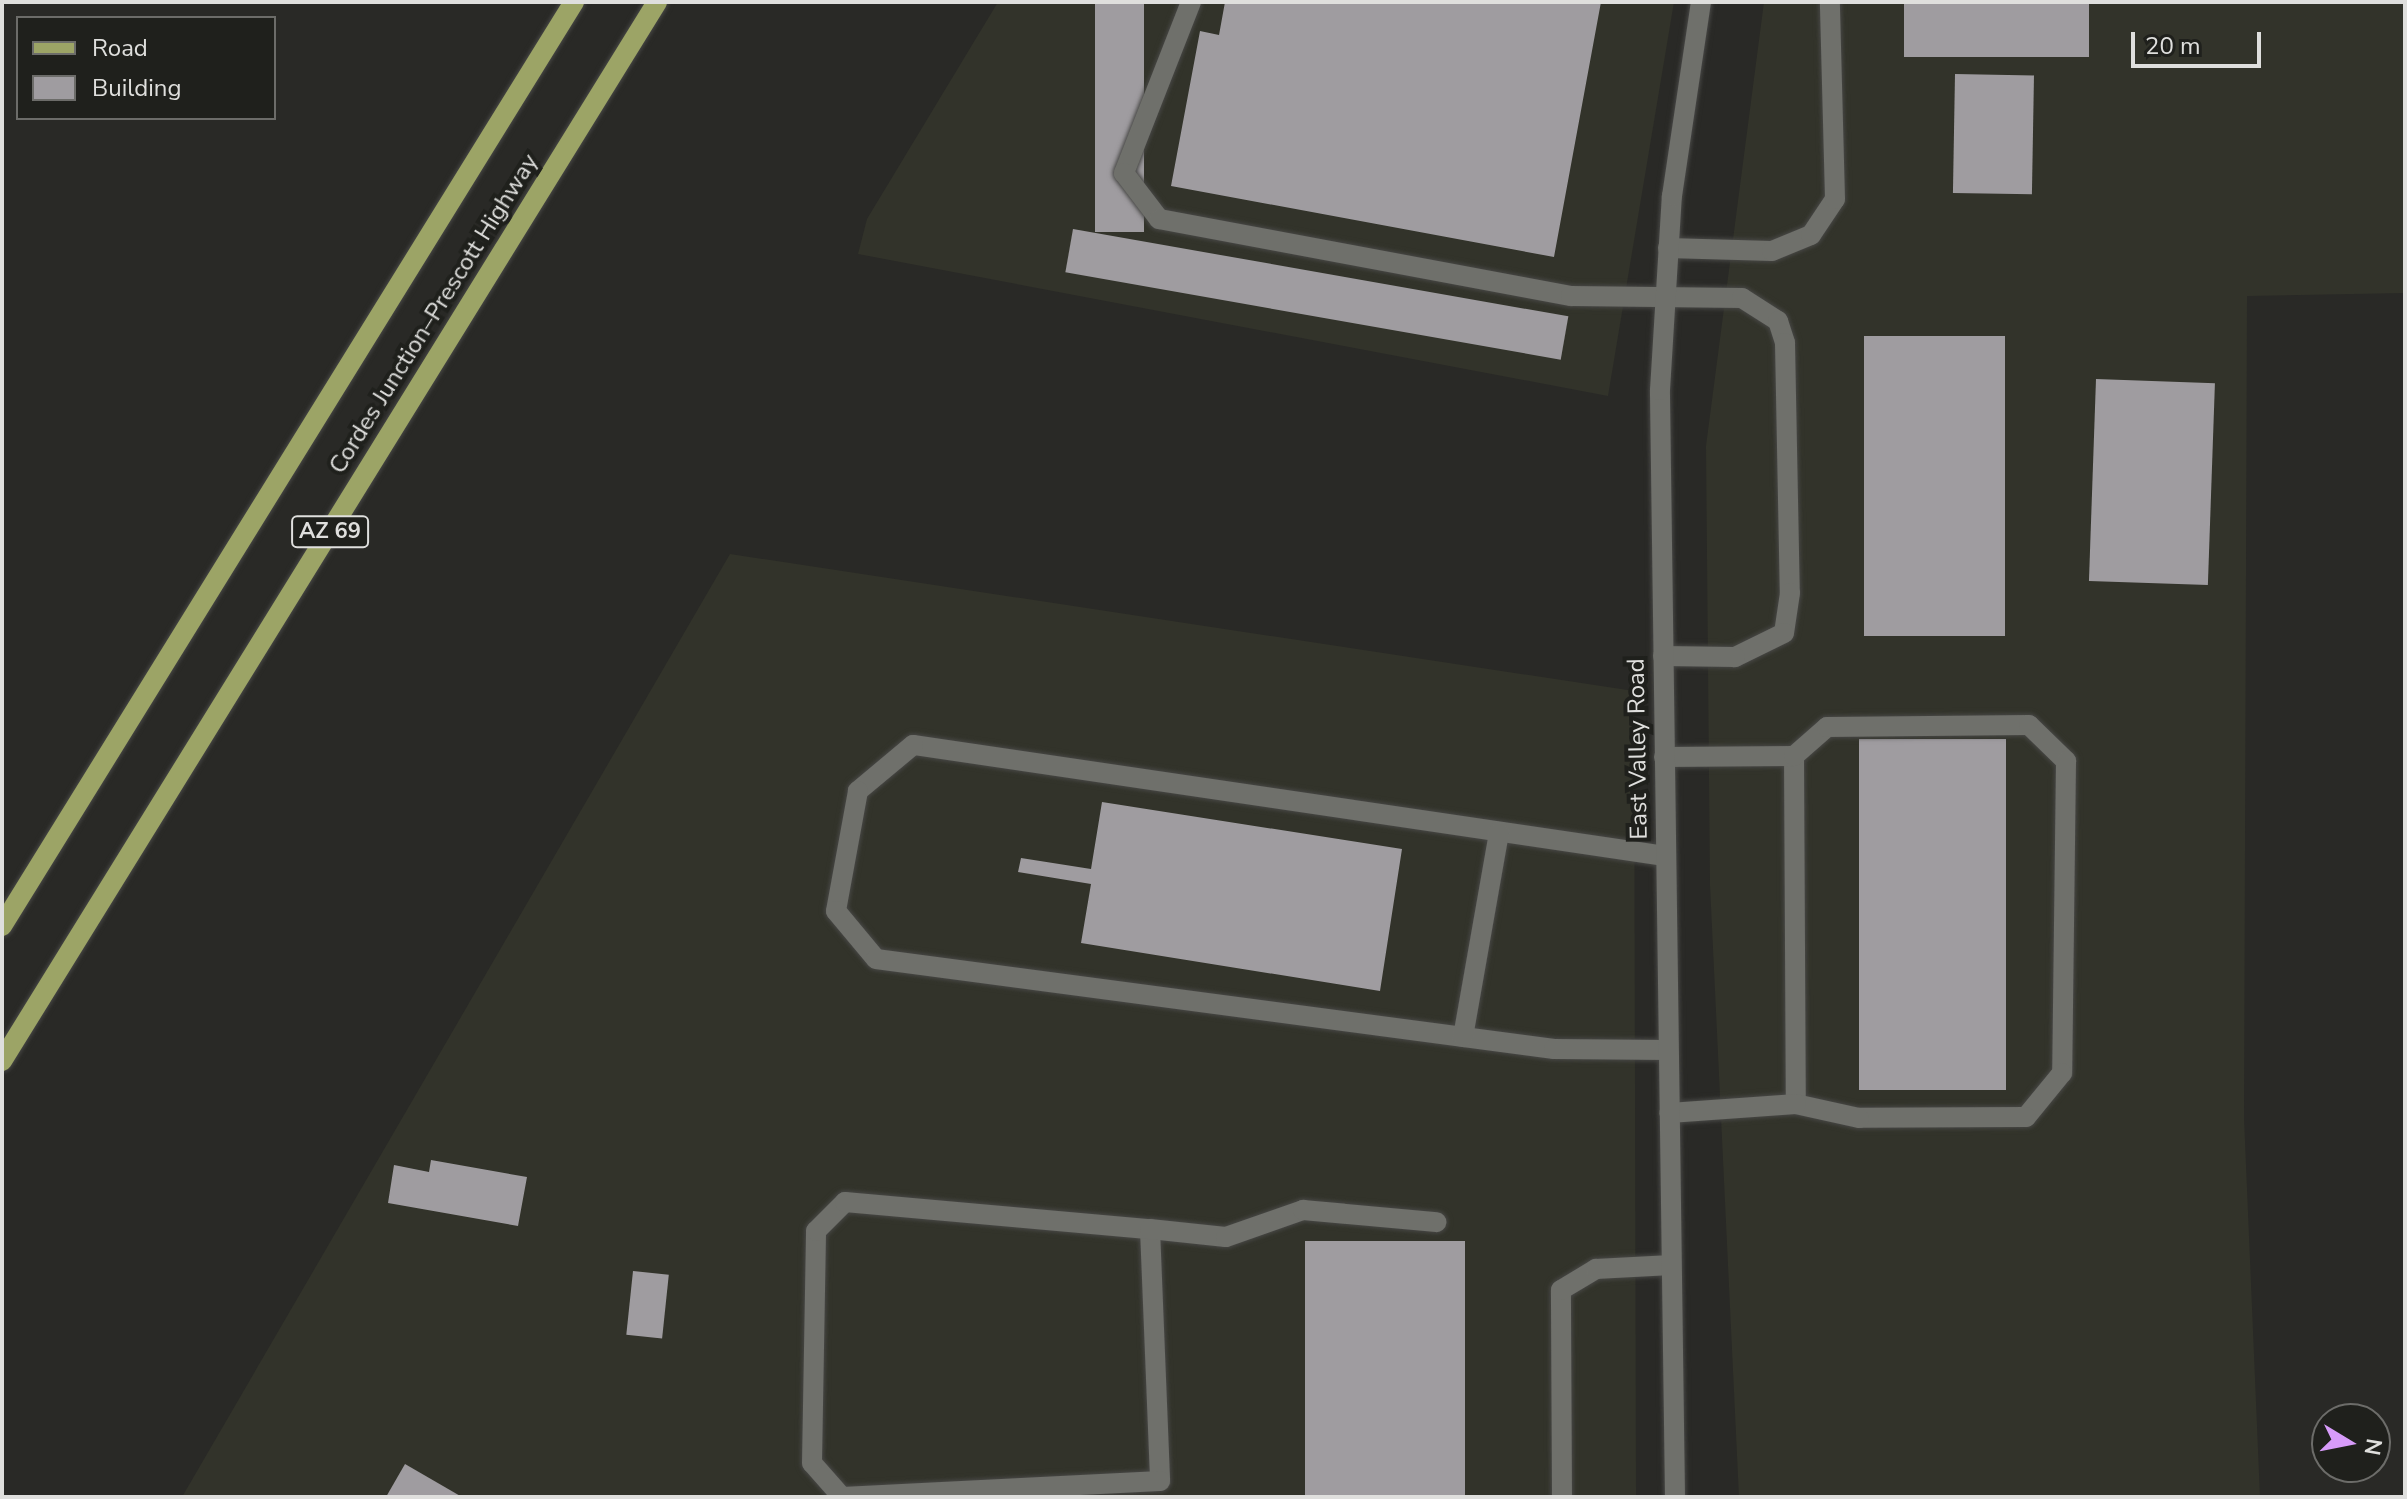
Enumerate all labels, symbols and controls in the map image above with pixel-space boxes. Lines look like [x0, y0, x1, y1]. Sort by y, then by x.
legend [16, 16, 276, 120]
scale bar [2135, 16, 2265, 66]
text: 20 m [2145, 30, 2201, 62]
text: Road [92, 32, 148, 64]
text: Building [92, 72, 182, 104]
street label: Cordes Junction–Prescott Highway [323, 149, 545, 479]
road number: AZ 69 [290, 514, 370, 550]
street label: East Valley Road [1622, 658, 1654, 840]
north arrow [2311, 1403, 2391, 1483]
text: N [2356, 1436, 2389, 1458]

